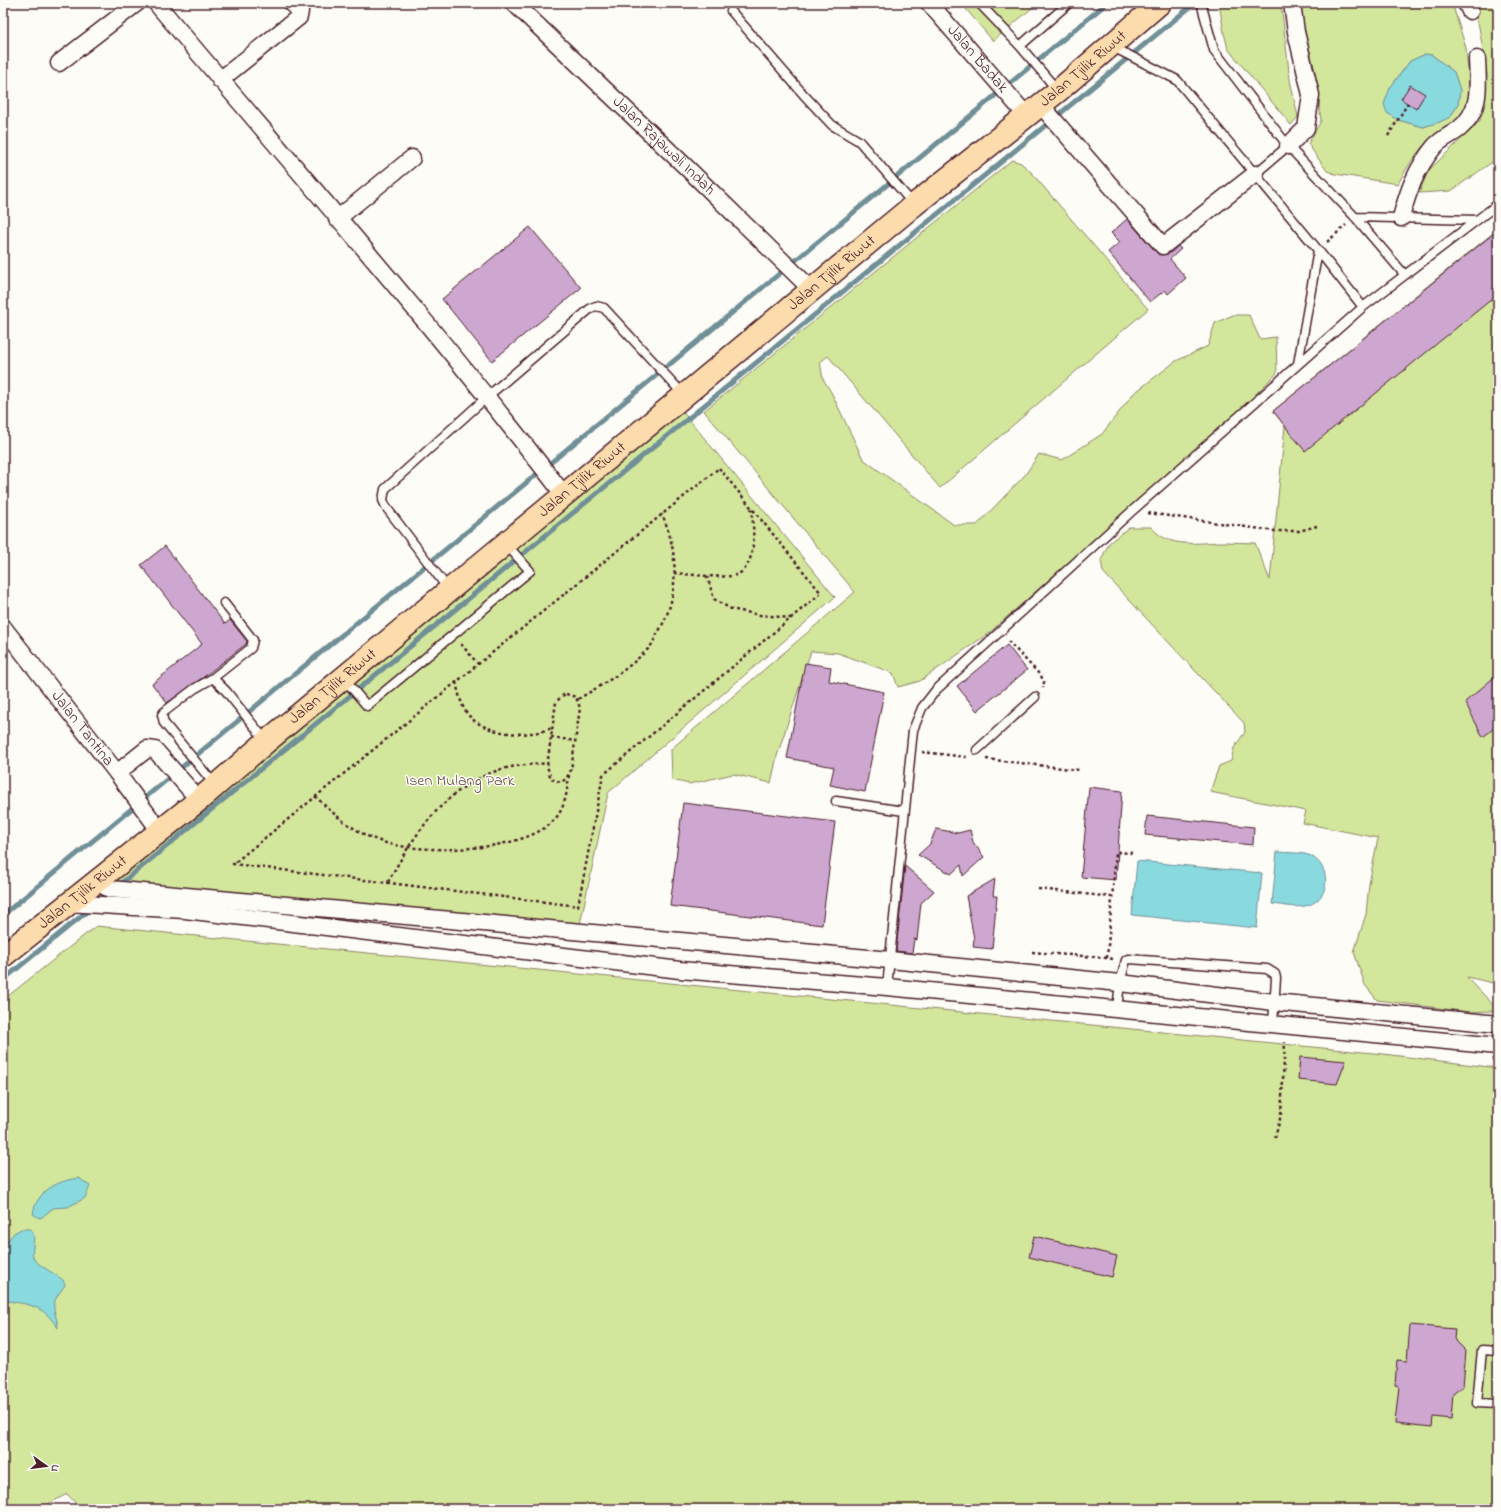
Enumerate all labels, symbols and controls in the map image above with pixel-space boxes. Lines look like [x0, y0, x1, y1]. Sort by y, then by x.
street label: Jalan Badak [941, 19, 1015, 99]
street label: Jalan Tjilik Riwut [1034, 24, 1133, 113]
street label: Jalan Rajawali Indah [607, 91, 721, 201]
street label: Jalan Tjilik Riwut [782, 229, 882, 317]
street label: Jalan Tjilik Riwut [533, 436, 632, 524]
street label: Jalan Tjilik Riwut [284, 642, 383, 730]
street label: Jalan Tantina [45, 686, 120, 772]
park label: Isen Mulang Park [405, 769, 516, 793]
street label: Jalan Tjilik Riwut [33, 849, 133, 936]
north arrow [26, 1446, 66, 1486]
text: U [46, 1463, 63, 1474]

